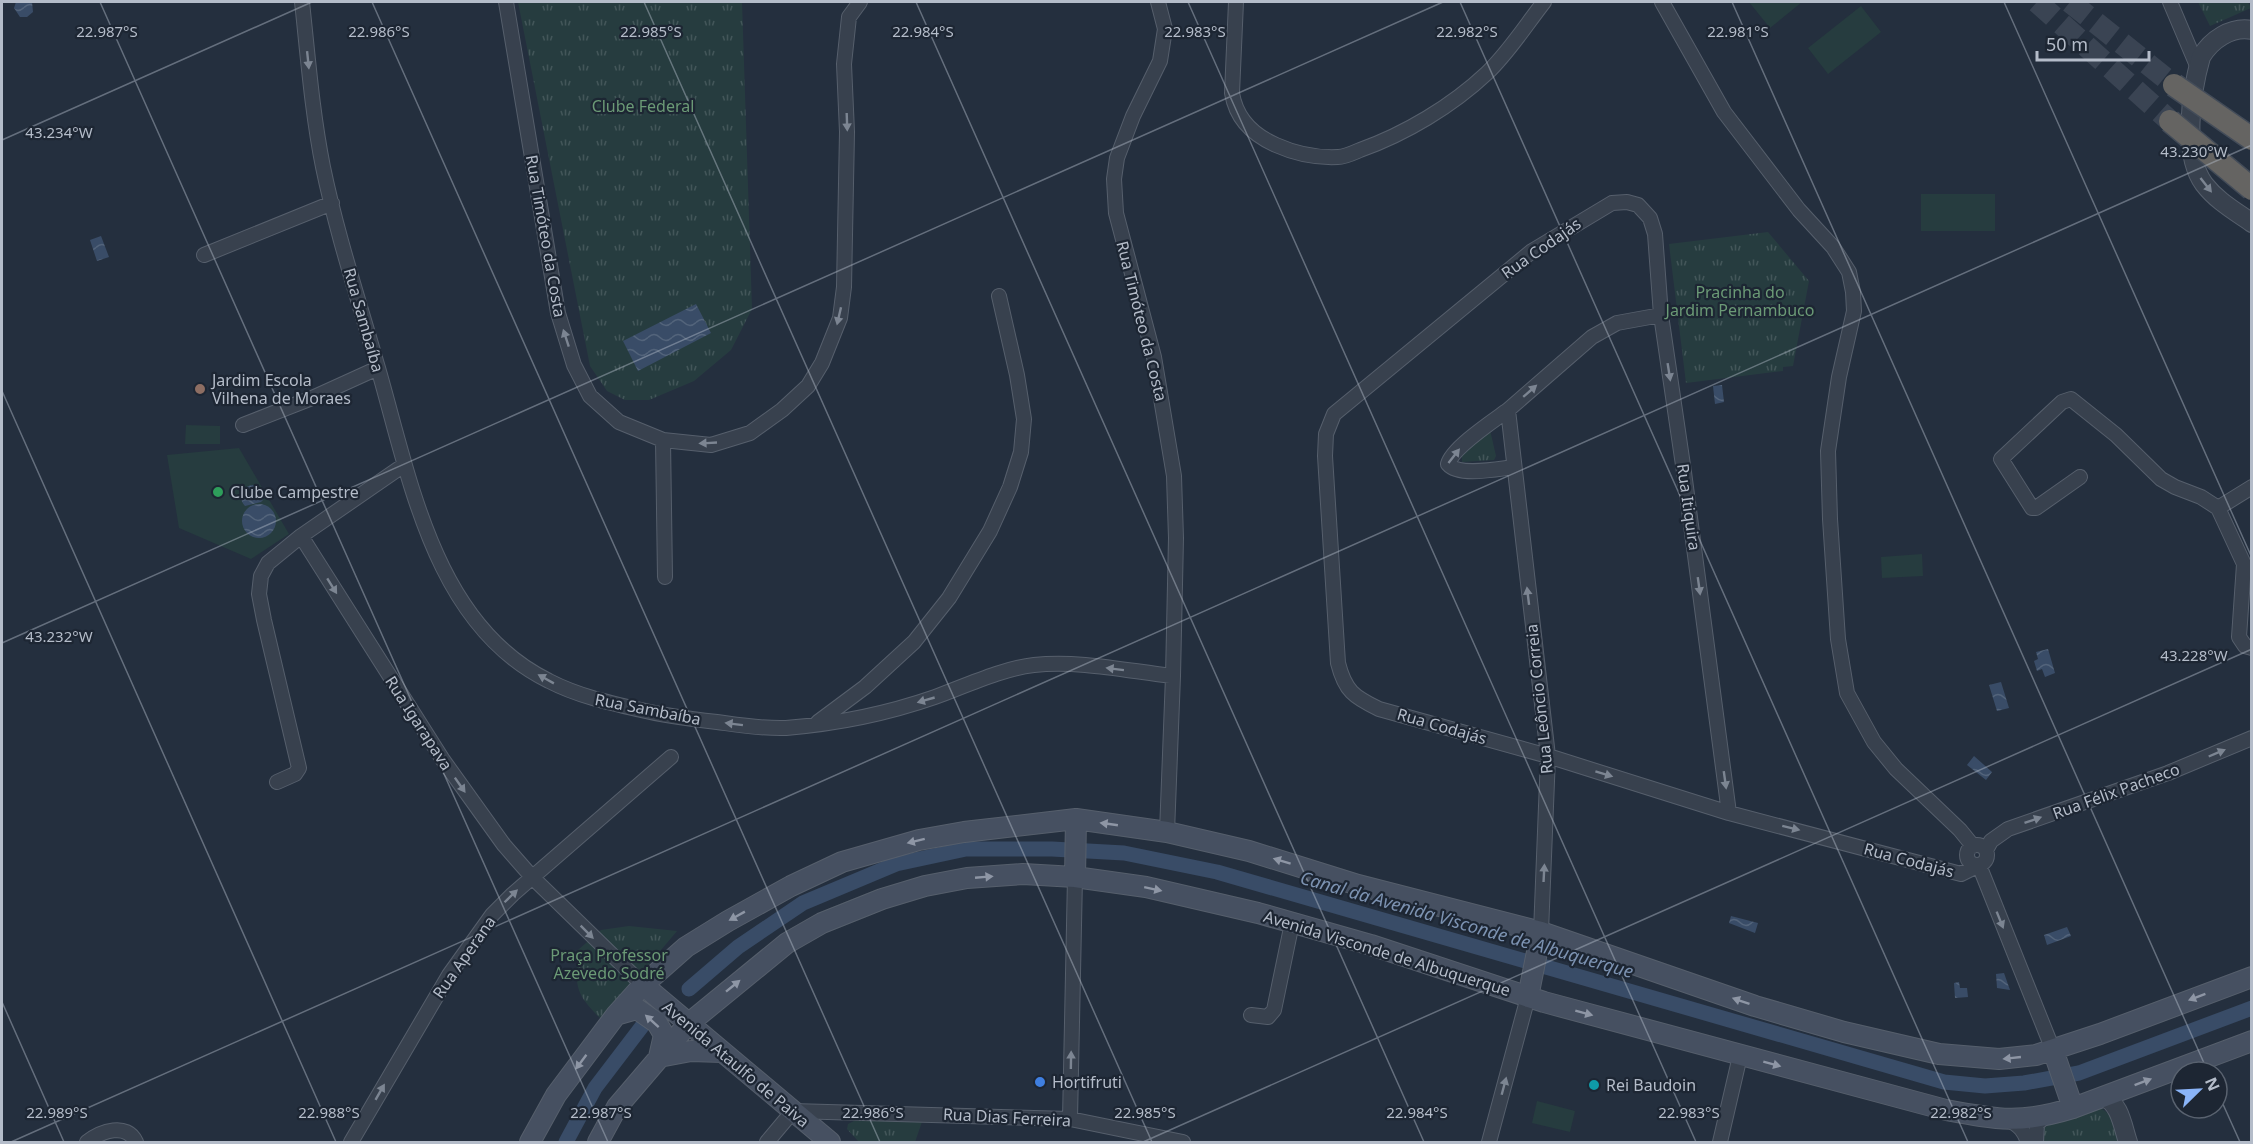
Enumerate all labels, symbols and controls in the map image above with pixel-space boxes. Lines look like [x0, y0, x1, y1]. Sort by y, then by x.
text: 22.987°S [76, 21, 138, 41]
text: 22.986°S [348, 21, 410, 41]
text: 22.985°S [620, 21, 682, 41]
text: 22.984°S [892, 21, 954, 41]
text: 22.983°S [1164, 21, 1226, 41]
text: 22.982°S [1436, 21, 1498, 41]
text: 22.981°S [1707, 21, 1769, 41]
scale bar [2037, 24, 2150, 62]
text: 50 m [2046, 32, 2088, 56]
one-way arrow [303, 50, 313, 69]
park label: Clube Federal [592, 95, 694, 117]
one-way arrow [842, 113, 851, 132]
text: 43.234°W [25, 122, 93, 142]
text: 43.230°W [2160, 141, 2228, 161]
street label: Rua Timóteo da Costa [521, 153, 571, 319]
one-way arrow [2199, 177, 2212, 193]
street label: Rua Codajás [1497, 213, 1585, 283]
street label: Rua Timóteo da Costa [1111, 239, 1173, 403]
street label: Rua Sambaíba [339, 265, 389, 375]
park label: Pracinha do Jardim Pernambuco [1664, 281, 1814, 321]
one-way arrow [834, 307, 844, 326]
one-way arrow [561, 329, 570, 347]
one-way arrow [1665, 363, 1674, 382]
place label: Jardim Escola Vilhena de Moraes [210, 369, 351, 409]
marker: Jardim Escola Vilhena de Moraes [193, 382, 207, 396]
one-way arrow [1522, 385, 1537, 398]
one-way arrow [699, 438, 718, 447]
one-way arrow [1448, 448, 1460, 464]
street label: Rua Itiquira [1672, 462, 1706, 552]
place label: Clube Campestre [230, 481, 359, 503]
marker: Clube Campestre [211, 485, 225, 499]
one-way arrow [1695, 577, 1704, 596]
one-way arrow [326, 578, 337, 594]
one-way arrow [1524, 586, 1533, 605]
street label: Rua Leôncio Correia [1520, 623, 1558, 775]
text: 43.232°W [25, 626, 93, 646]
text: 43.228°W [2160, 645, 2228, 665]
one-way arrow [1105, 664, 1124, 674]
street label: Rua Igarapava [380, 672, 458, 774]
one-way arrow [537, 674, 554, 684]
street label: Rua Sambaíba [593, 688, 703, 730]
one-way arrow [917, 695, 935, 705]
street label: Rua Codajás [1395, 703, 1489, 749]
one-way arrow [724, 720, 743, 729]
one-way arrow [2208, 748, 2226, 758]
street label: Rua Félix Pacheco [2049, 758, 2183, 824]
one-way arrow [1595, 769, 1613, 779]
one-way arrow [1720, 770, 1730, 789]
one-way arrow [454, 776, 466, 792]
one-way arrow [2025, 815, 2043, 825]
one-way arrow [1099, 819, 1118, 828]
one-way arrow [1781, 824, 1800, 834]
one-way arrow [907, 837, 925, 847]
street label: Rua Codajás [1862, 837, 1956, 883]
one-way arrow [1273, 856, 1291, 865]
one-way arrow [1539, 864, 1549, 883]
water label: Canal da Avenida Visconde de Albuquerque [1298, 866, 1636, 982]
one-way arrow [975, 872, 994, 882]
one-way arrow [1144, 885, 1163, 894]
one-way arrow [504, 889, 518, 903]
street label: Avenida Visconde de Albuquerque [1261, 906, 1513, 1000]
street label: Rua Aperana [427, 911, 501, 1003]
one-way arrow [728, 911, 745, 921]
one-way arrow [1996, 911, 2006, 929]
one-way arrow [580, 925, 595, 939]
park label: Praça Professor Azevedo Sodré [550, 944, 668, 984]
one-way arrow [725, 980, 741, 993]
one-way arrow [2188, 993, 2206, 1003]
one-way arrow [1731, 995, 1749, 1005]
street label: Avenida Ataulfo de Paiva [658, 996, 814, 1132]
one-way arrow [1575, 1008, 1593, 1018]
one-way arrow [645, 1015, 660, 1028]
one-way arrow [1066, 1051, 1076, 1070]
one-way arrow [2002, 1053, 2021, 1063]
one-way arrow [574, 1054, 587, 1070]
one-way arrow [1763, 1060, 1782, 1070]
north arrow [2169, 1060, 2229, 1120]
place label: Hortifruti [1052, 1071, 1122, 1093]
text: N [2200, 1073, 2225, 1094]
place label: Rei Baudoin [1606, 1074, 1696, 1096]
marker: Hortifruti [1033, 1075, 1047, 1089]
one-way arrow [1500, 1077, 1509, 1095]
one-way arrow [2135, 1077, 2153, 1087]
marker: Rei Baudoin [1587, 1078, 1601, 1092]
one-way arrow [375, 1083, 385, 1100]
text: 22.989°S [26, 1102, 88, 1122]
text: 22.988°S [298, 1102, 360, 1122]
text: 22.987°S [570, 1102, 632, 1122]
text: 22.986°S [842, 1102, 904, 1122]
text: 22.985°S [1114, 1102, 1176, 1122]
text: 22.984°S [1386, 1102, 1448, 1122]
text: 22.983°S [1658, 1102, 1720, 1122]
text: 22.982°S [1930, 1102, 1992, 1122]
street label: Rua Dias Ferreira [942, 1103, 1072, 1131]

